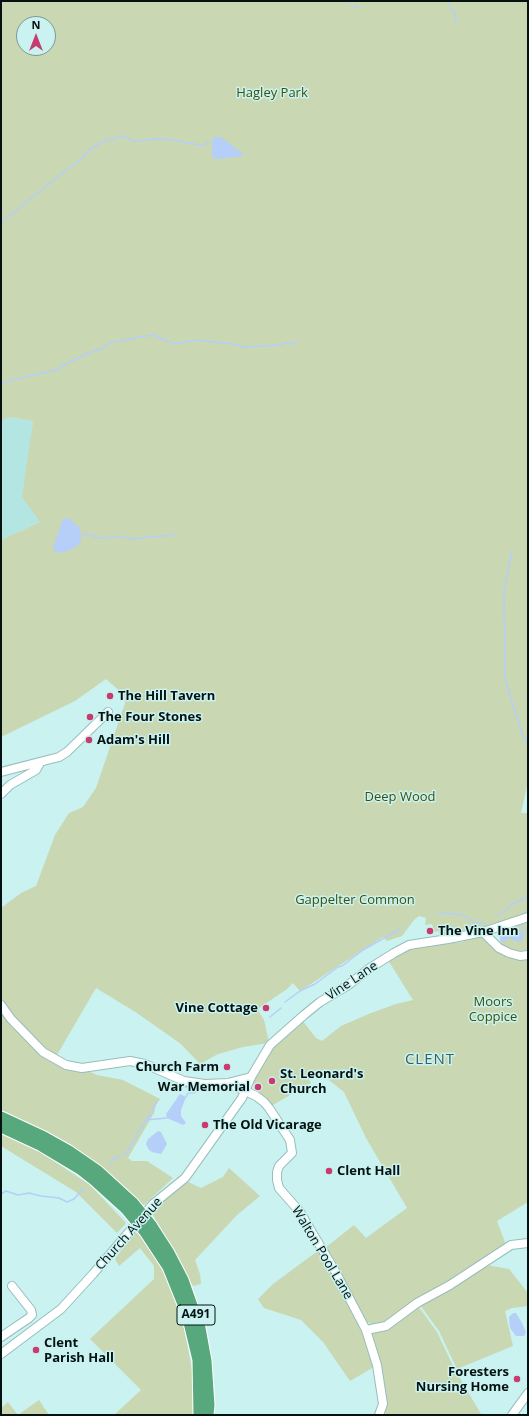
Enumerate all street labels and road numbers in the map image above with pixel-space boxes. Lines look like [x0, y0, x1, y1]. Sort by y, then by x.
street label: Vine Lane [323, 958, 381, 1004]
street label: Church Avenue [92, 1194, 166, 1274]
street label: Walton Pool Lane [288, 1204, 356, 1302]
road number: A491 [177, 1305, 215, 1325]

